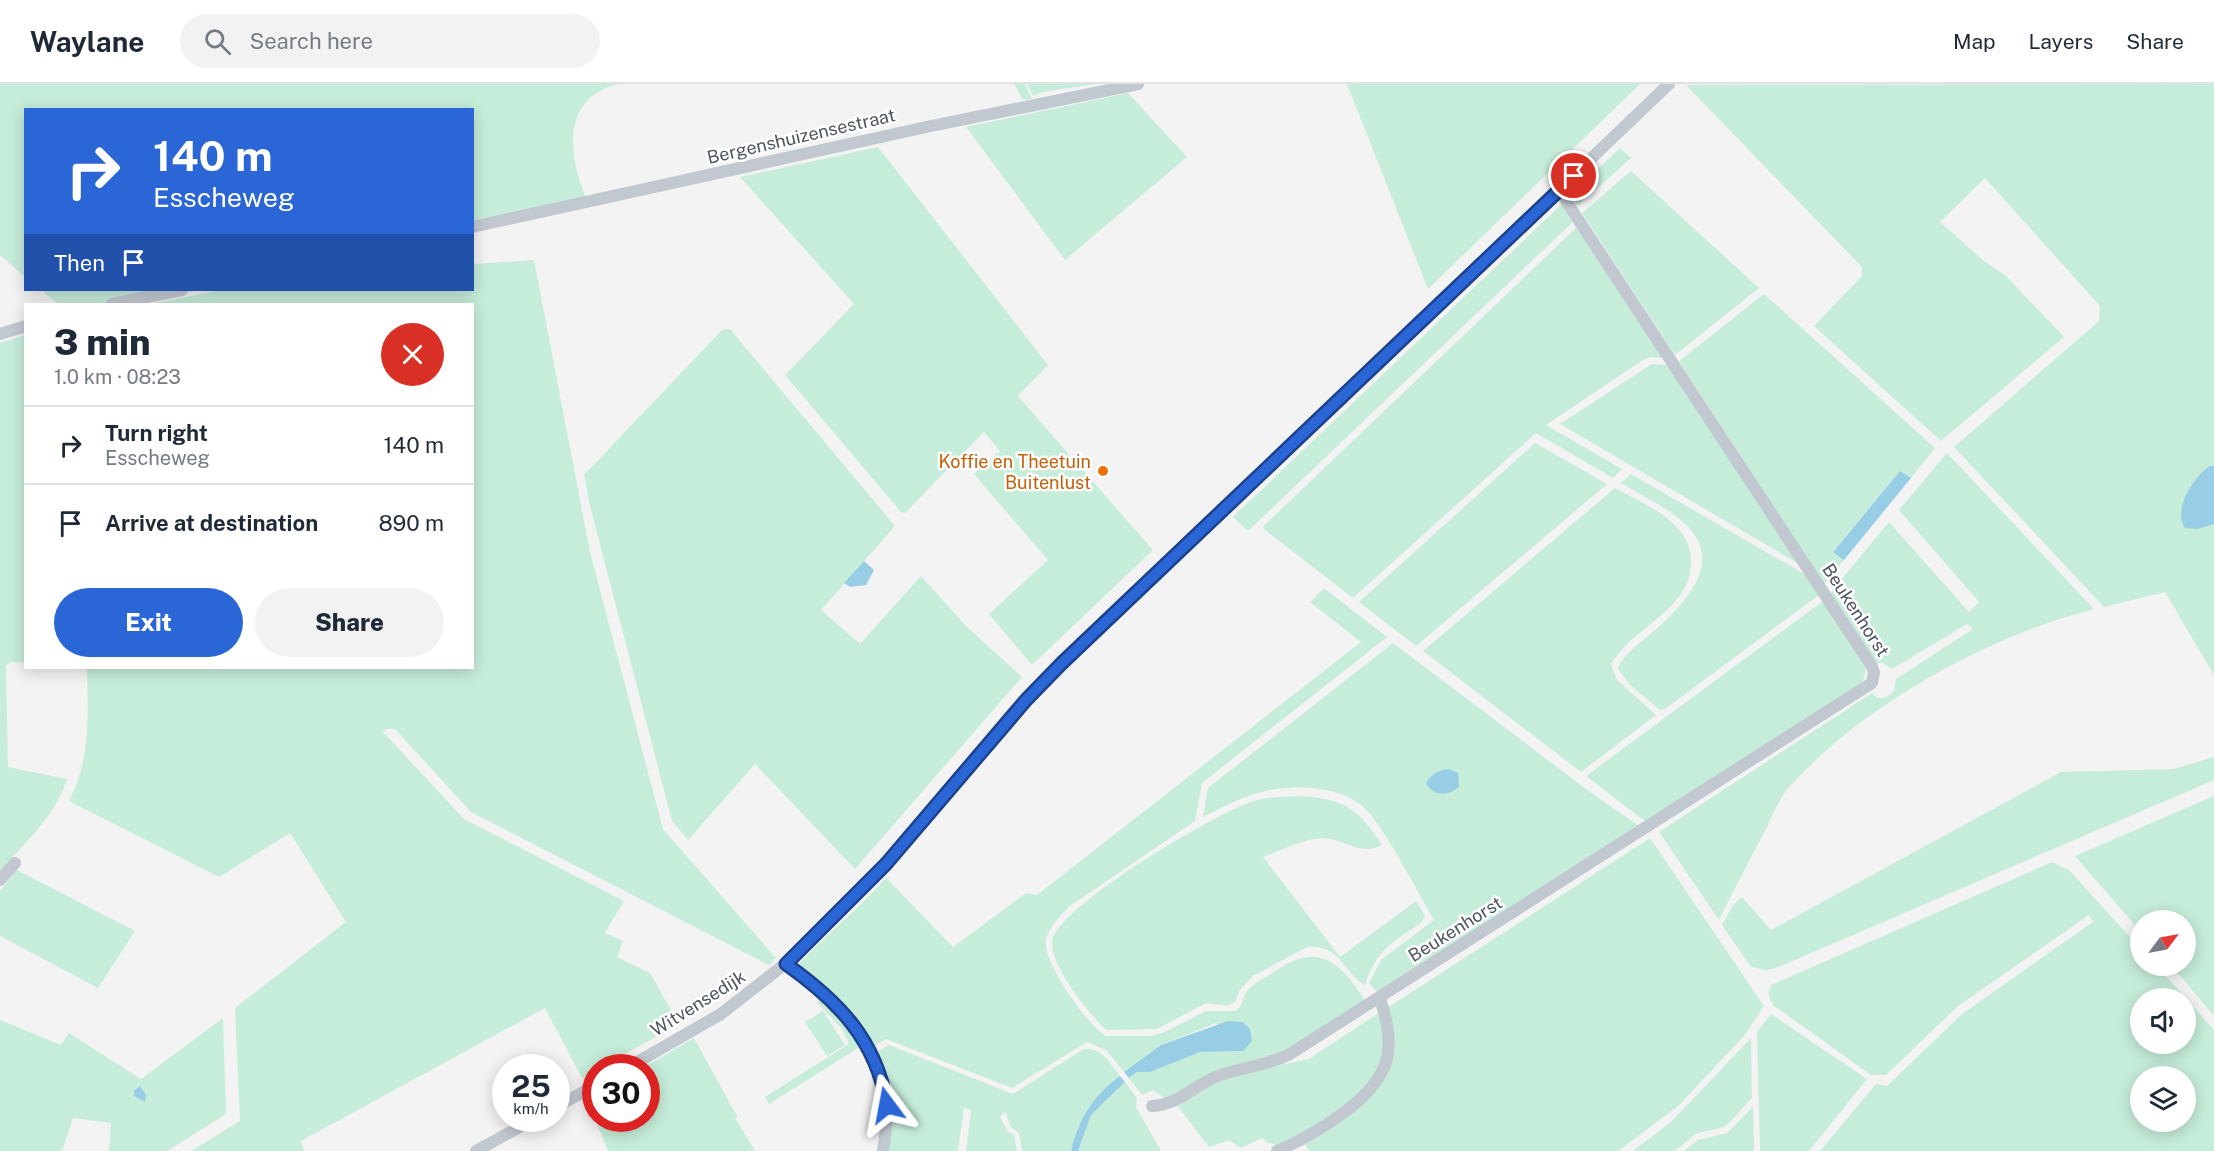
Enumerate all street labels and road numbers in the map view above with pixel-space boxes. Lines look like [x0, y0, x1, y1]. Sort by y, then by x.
street label: Bergenshuizensestraat [705, 104, 897, 168]
street label: Beukenhorst [1818, 560, 1894, 660]
street label: Beukenhorst [1404, 892, 1506, 966]
street label: Witvensedijk [647, 966, 749, 1040]

